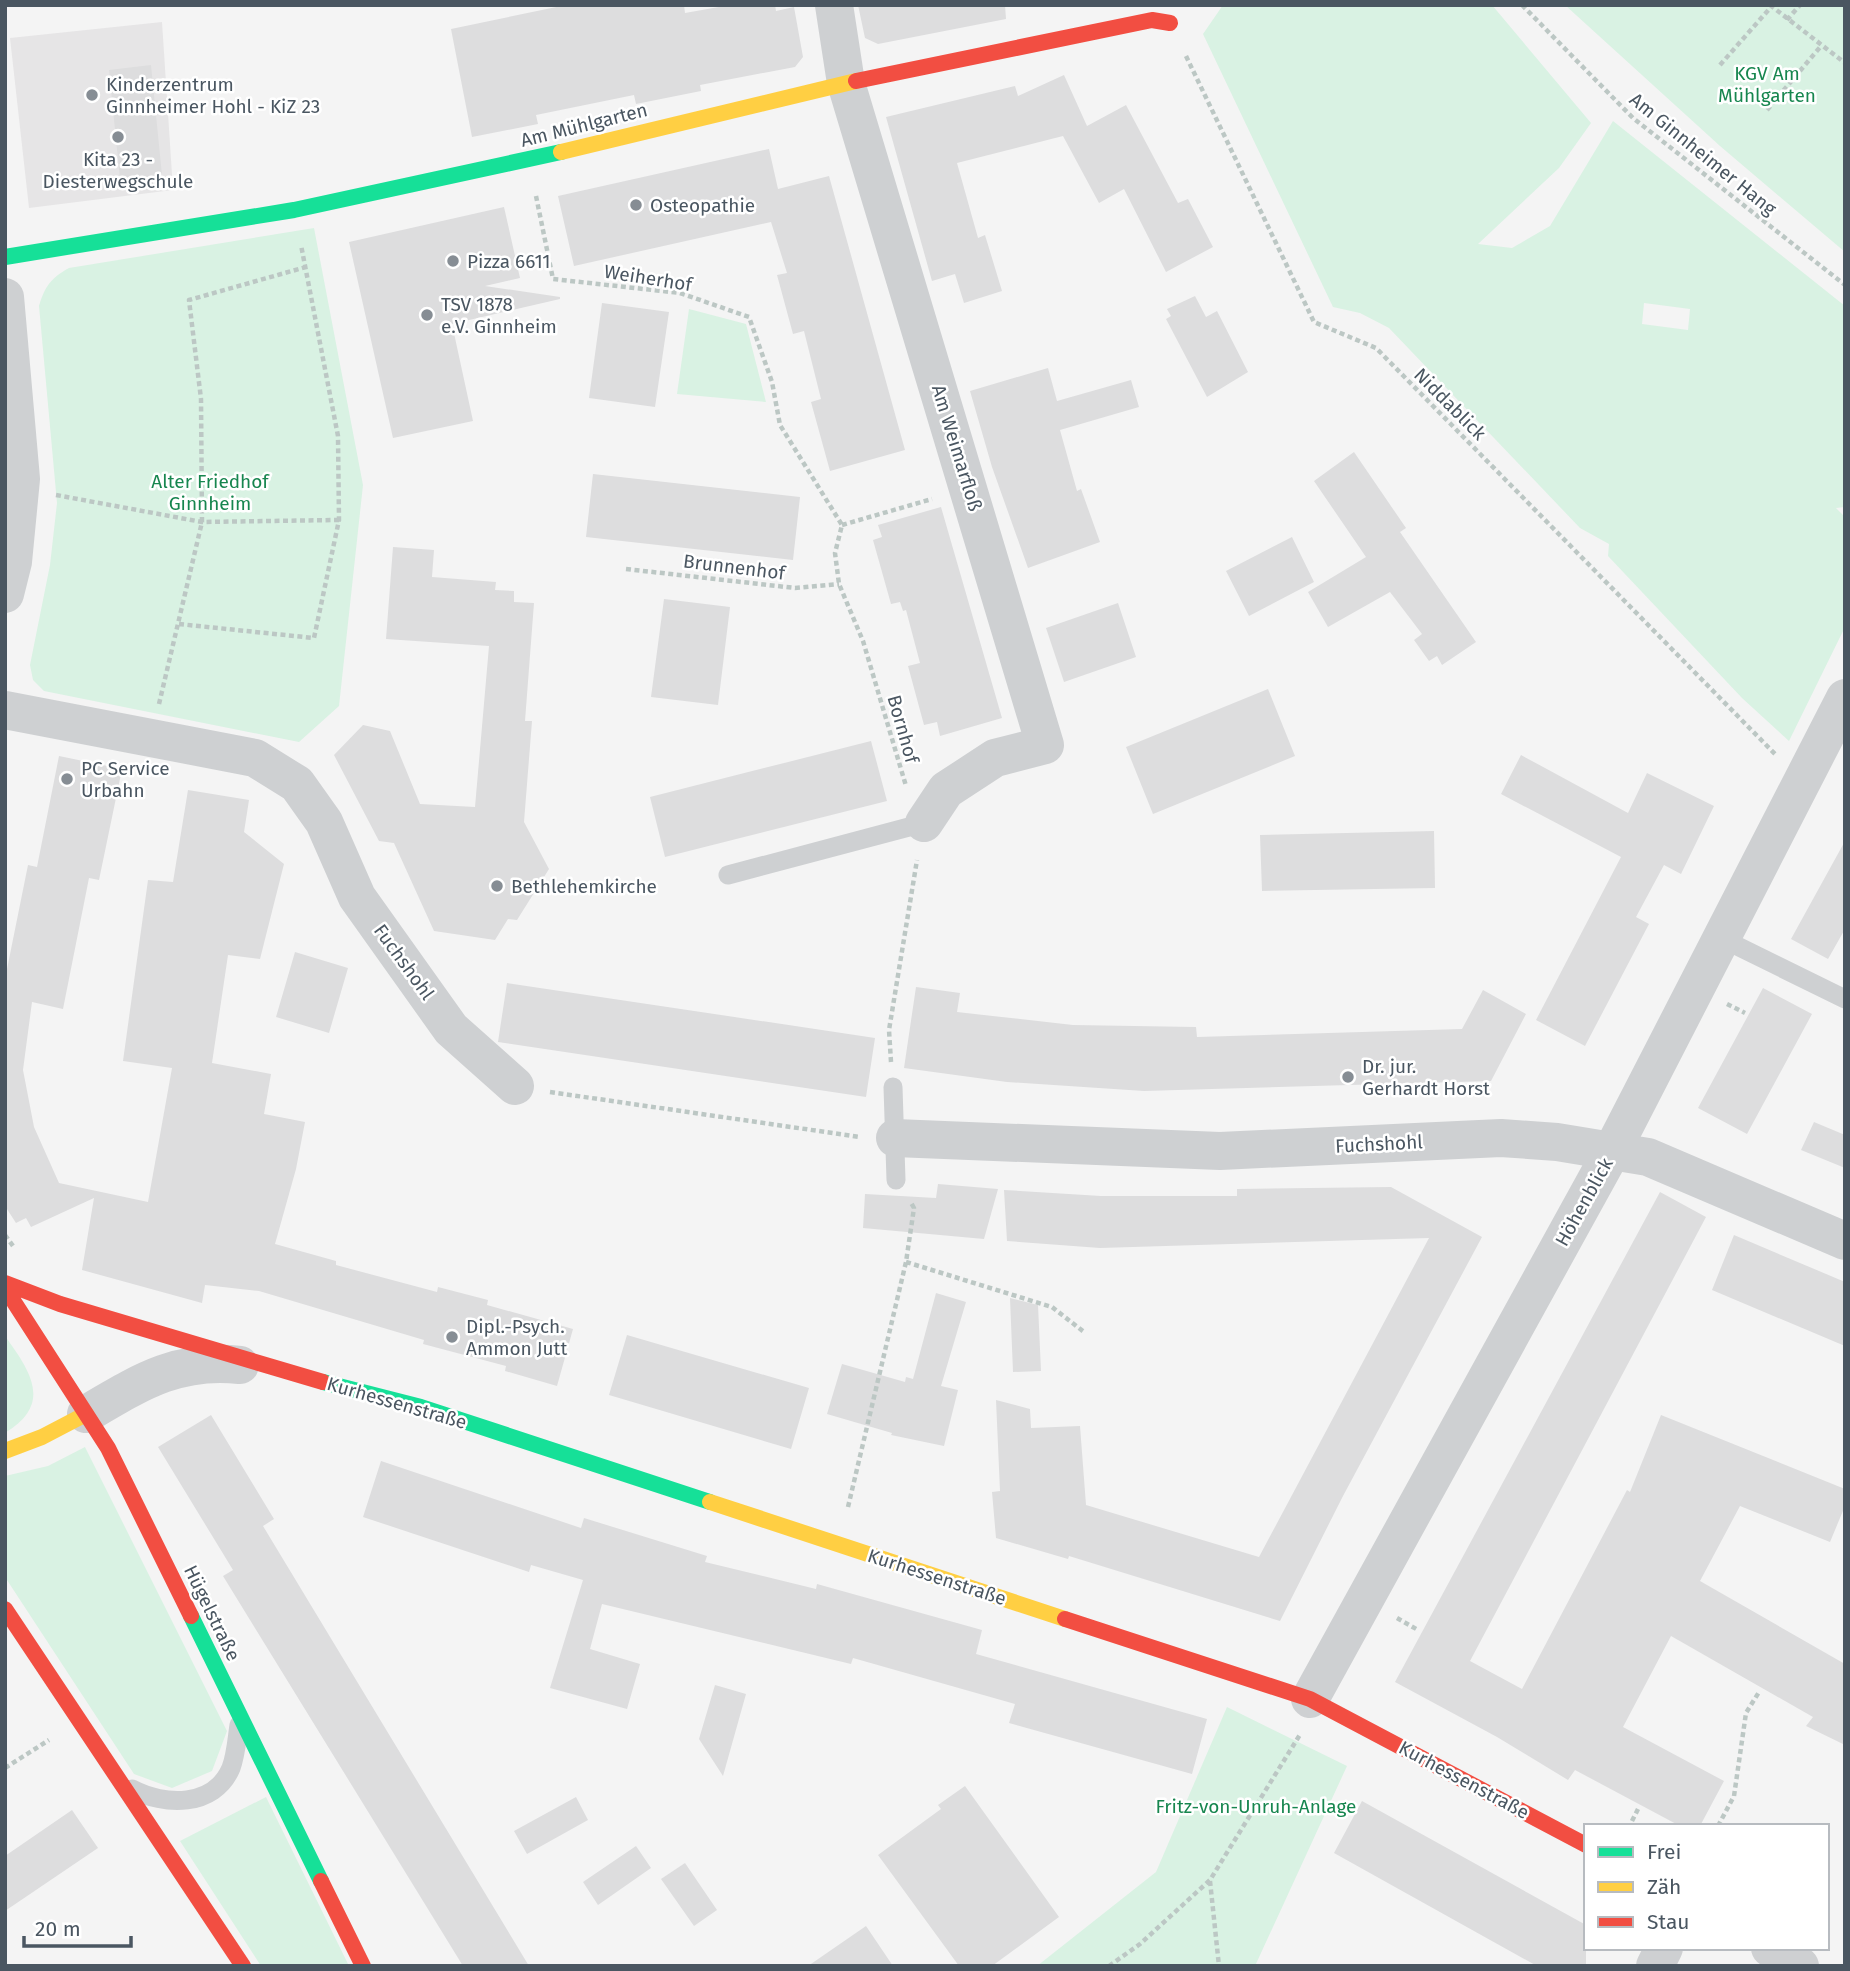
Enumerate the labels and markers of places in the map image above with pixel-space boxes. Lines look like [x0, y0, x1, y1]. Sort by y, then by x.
place label: Kinderzentrum Ginnheimer Hohl - KiZ 23 [106, 73, 320, 118]
marker: Kinderzentrum Ginnheimer Hohl - KiZ 23 [84, 87, 100, 103]
marker: Kita 23 - Diesterwegschule [110, 129, 126, 145]
place label: Kita 23 - Diesterwegschule [43, 148, 193, 193]
place label: Osteopathie [650, 194, 755, 217]
marker: Osteopathie [628, 197, 644, 213]
place label: Pizza 6611 [467, 250, 551, 273]
marker: Pizza 6611 [445, 253, 461, 269]
place label: TSV 1878 e.V. Ginnheim [441, 293, 557, 338]
marker: TSV 1878 e.V. Ginnheim [419, 307, 435, 323]
place label: PC Service Urbahn [81, 757, 170, 802]
marker: PC Service Urbahn [59, 771, 75, 787]
place label: Bethlehemkirche [511, 875, 657, 898]
marker: Bethlehemkirche [489, 878, 505, 894]
place label: Dr. jur. Gerhardt Horst [1362, 1055, 1490, 1100]
marker: Dr. jur. Gerhardt Horst [1340, 1069, 1356, 1085]
place label: Dipl.-Psych. Ammon Jutt [466, 1315, 567, 1360]
marker: Dipl.-Psych. Ammon Jutt [444, 1329, 460, 1345]

